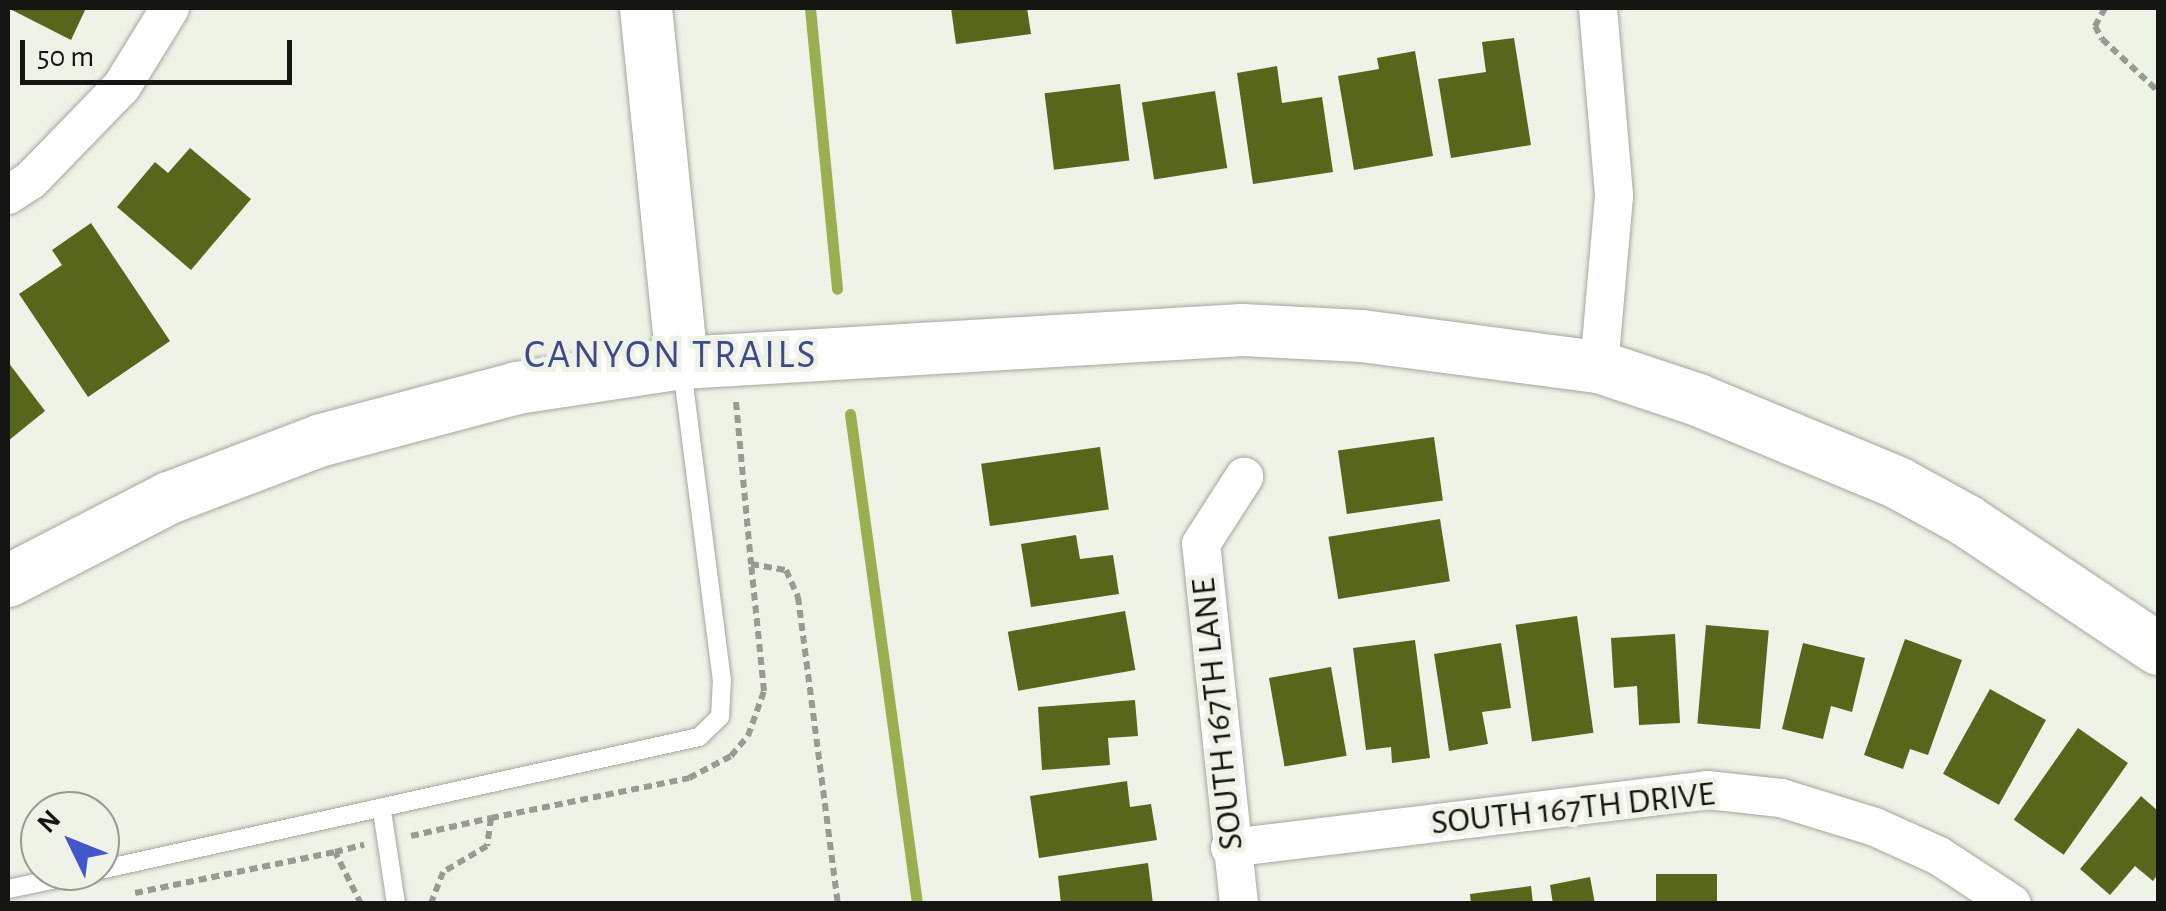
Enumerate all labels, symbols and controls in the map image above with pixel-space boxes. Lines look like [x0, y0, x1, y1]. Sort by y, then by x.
scale bar [25, 20, 298, 82]
text: 50 m [37, 42, 94, 72]
district label: CANYON TRAILS [524, 331, 818, 379]
street label: SOUTH 167TH LANE [1183, 576, 1253, 852]
street label: SOUTH 167TH DRIVE [1429, 773, 1717, 845]
north arrow [20, 791, 120, 891]
text: N [33, 805, 66, 839]

